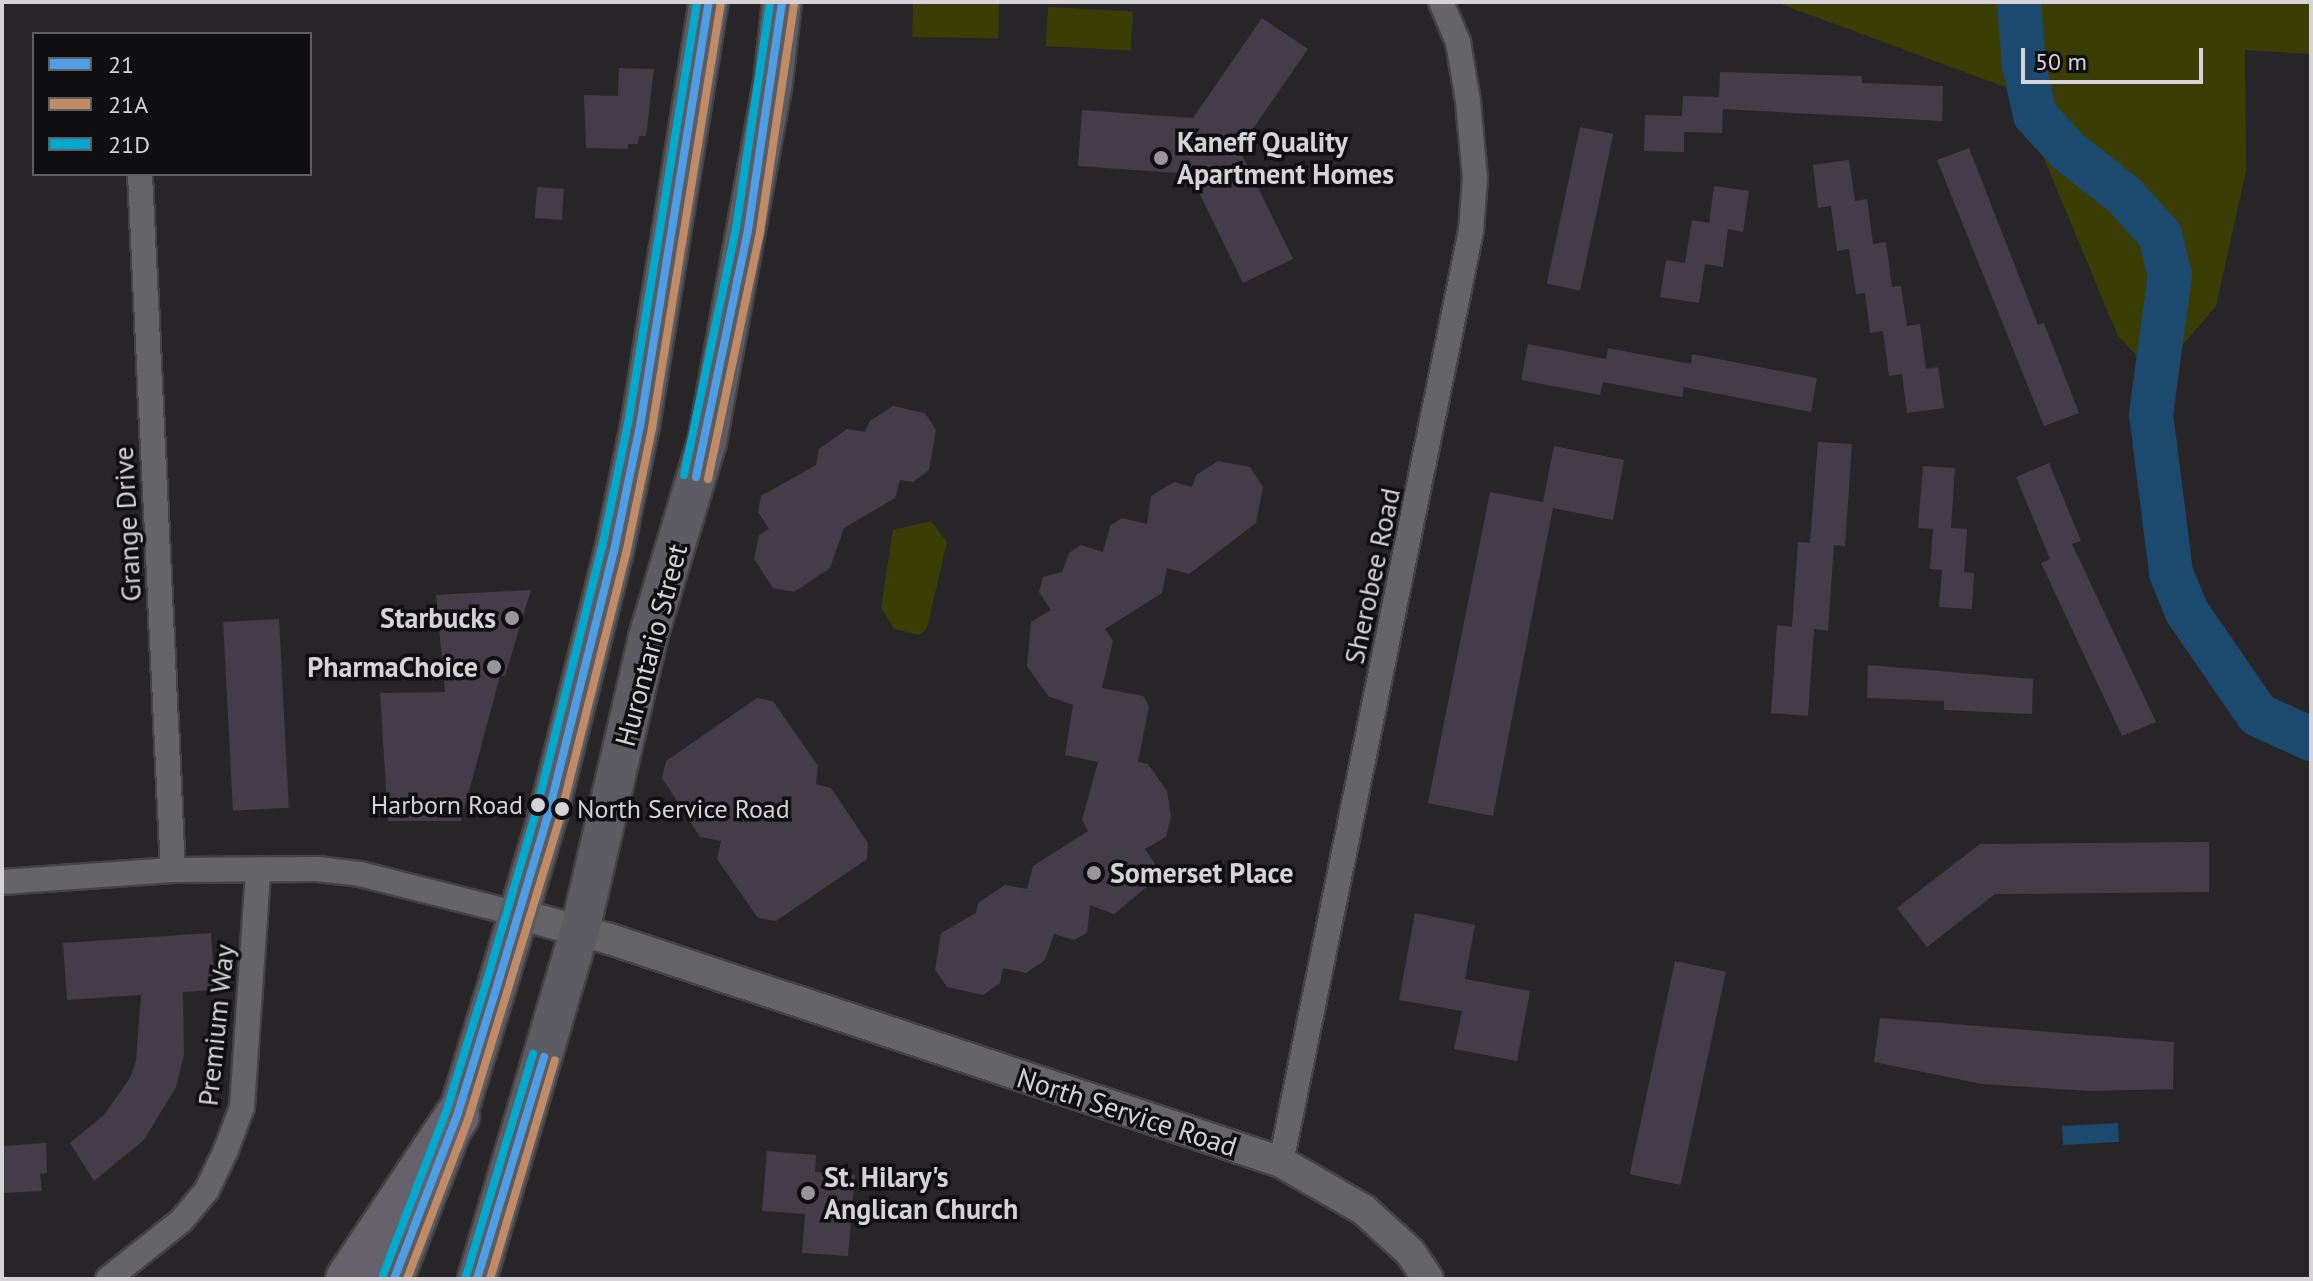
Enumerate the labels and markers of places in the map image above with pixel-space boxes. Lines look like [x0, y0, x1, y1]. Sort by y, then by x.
place label: Kaneff Quality Apartment Homes [1177, 125, 1394, 191]
marker: Kaneff Quality Apartment Homes [1152, 149, 1170, 167]
place label: Starbucks [380, 601, 496, 635]
marker: Starbucks [503, 609, 521, 627]
place label: PharmaChoice [307, 650, 478, 684]
marker: PharmaChoice [485, 658, 503, 676]
place label: Harborn Road [371, 789, 523, 821]
place label: North Service Road [577, 793, 790, 825]
marker: Harborn Road [530, 797, 546, 813]
marker: North Service Road [554, 801, 570, 817]
place label: Somerset Place [1110, 856, 1293, 890]
marker: Somerset Place [1085, 864, 1103, 882]
place label: St. Hilary's Anglican Church [824, 1160, 1019, 1226]
marker: St. Hilary's Anglican Church [799, 1184, 817, 1202]

